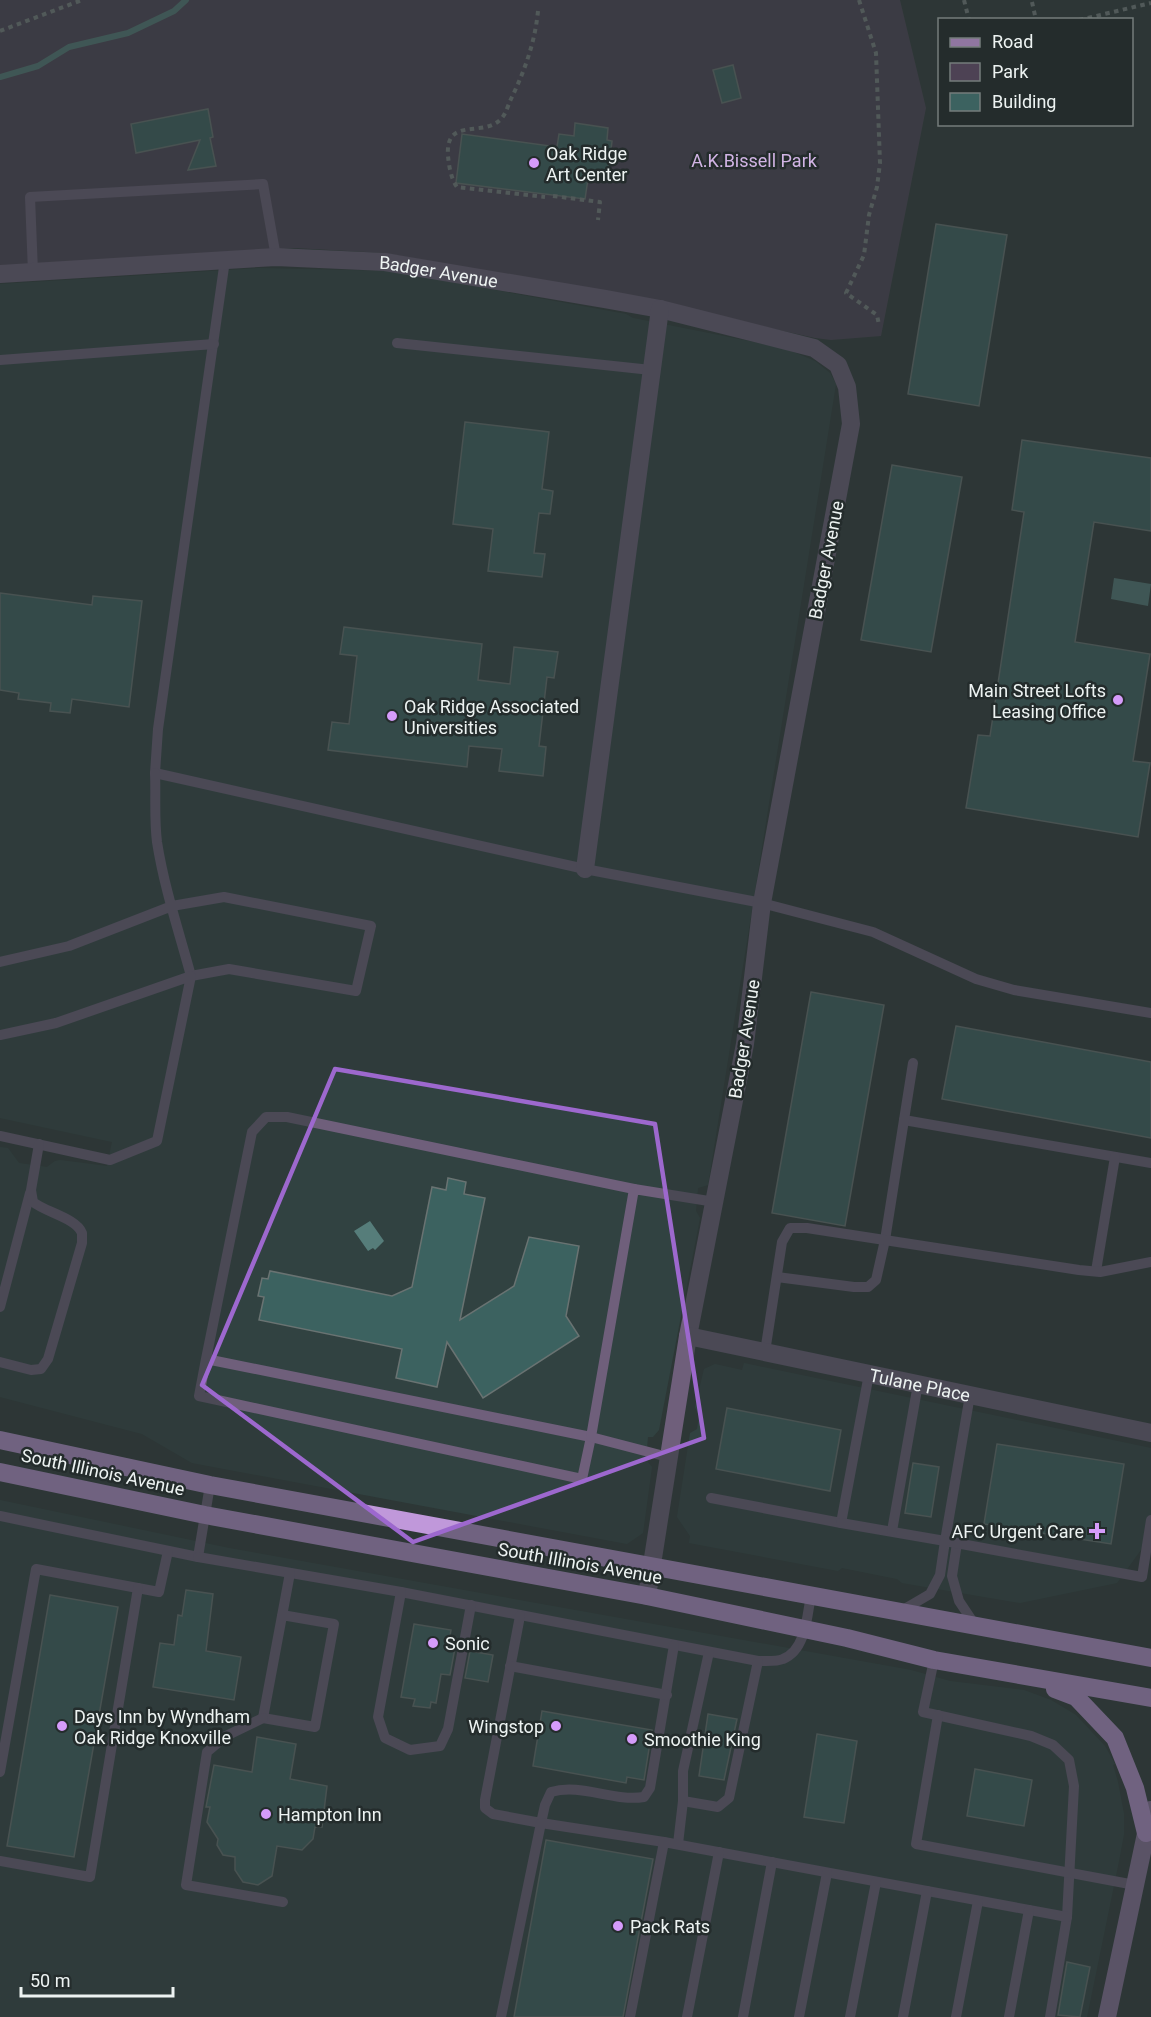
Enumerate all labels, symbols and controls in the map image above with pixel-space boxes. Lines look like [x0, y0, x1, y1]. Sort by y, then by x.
legend [938, 18, 1133, 126]
text: Road [992, 31, 1033, 52]
text: Park [992, 61, 1029, 82]
text: Building [992, 91, 1056, 112]
place label: Oak Ridge Art Center [546, 143, 627, 185]
park label: A.K.Bissell Park [691, 150, 818, 171]
marker: Oak Ridge Art Center [527, 156, 541, 170]
street label: Badger Avenue [379, 251, 500, 291]
street label: Badger Avenue [804, 499, 848, 621]
place label: Main Street Lofts Leasing Office [968, 680, 1106, 722]
marker: Main Street Lofts Leasing Office [1111, 693, 1125, 707]
place label: Oak Ridge Associated Universities [404, 696, 579, 738]
marker: Oak Ridge Associated Universities [385, 709, 399, 723]
street label: Badger Avenue [724, 978, 764, 1100]
street label: Tulane Place [868, 1364, 972, 1405]
street label: South Illinois Avenue [19, 1444, 187, 1500]
place label: AFC Urgent Care [952, 1521, 1084, 1542]
marker: AFC Urgent Care [1088, 1522, 1106, 1540]
street label: South Illinois Avenue [496, 1538, 664, 1588]
place label: Sonic [445, 1633, 490, 1654]
marker: Sonic [426, 1636, 440, 1650]
place label: Days Inn by Wyndham Oak Ridge Knoxville [74, 1706, 250, 1748]
place label: Wingstop [468, 1716, 544, 1737]
marker: Days Inn by Wyndham Oak Ridge Knoxville [55, 1719, 69, 1733]
marker: Wingstop [549, 1719, 563, 1733]
place label: Smoothie King [644, 1729, 761, 1750]
marker: Smoothie King [625, 1732, 639, 1746]
place label: Hampton Inn [278, 1804, 382, 1825]
marker: Hampton Inn [259, 1807, 273, 1821]
place label: Pack Rats [630, 1916, 710, 1937]
marker: Pack Rats [611, 1919, 625, 1933]
scale bar [21, 1960, 172, 1998]
text: 50 m [30, 1970, 70, 1991]

